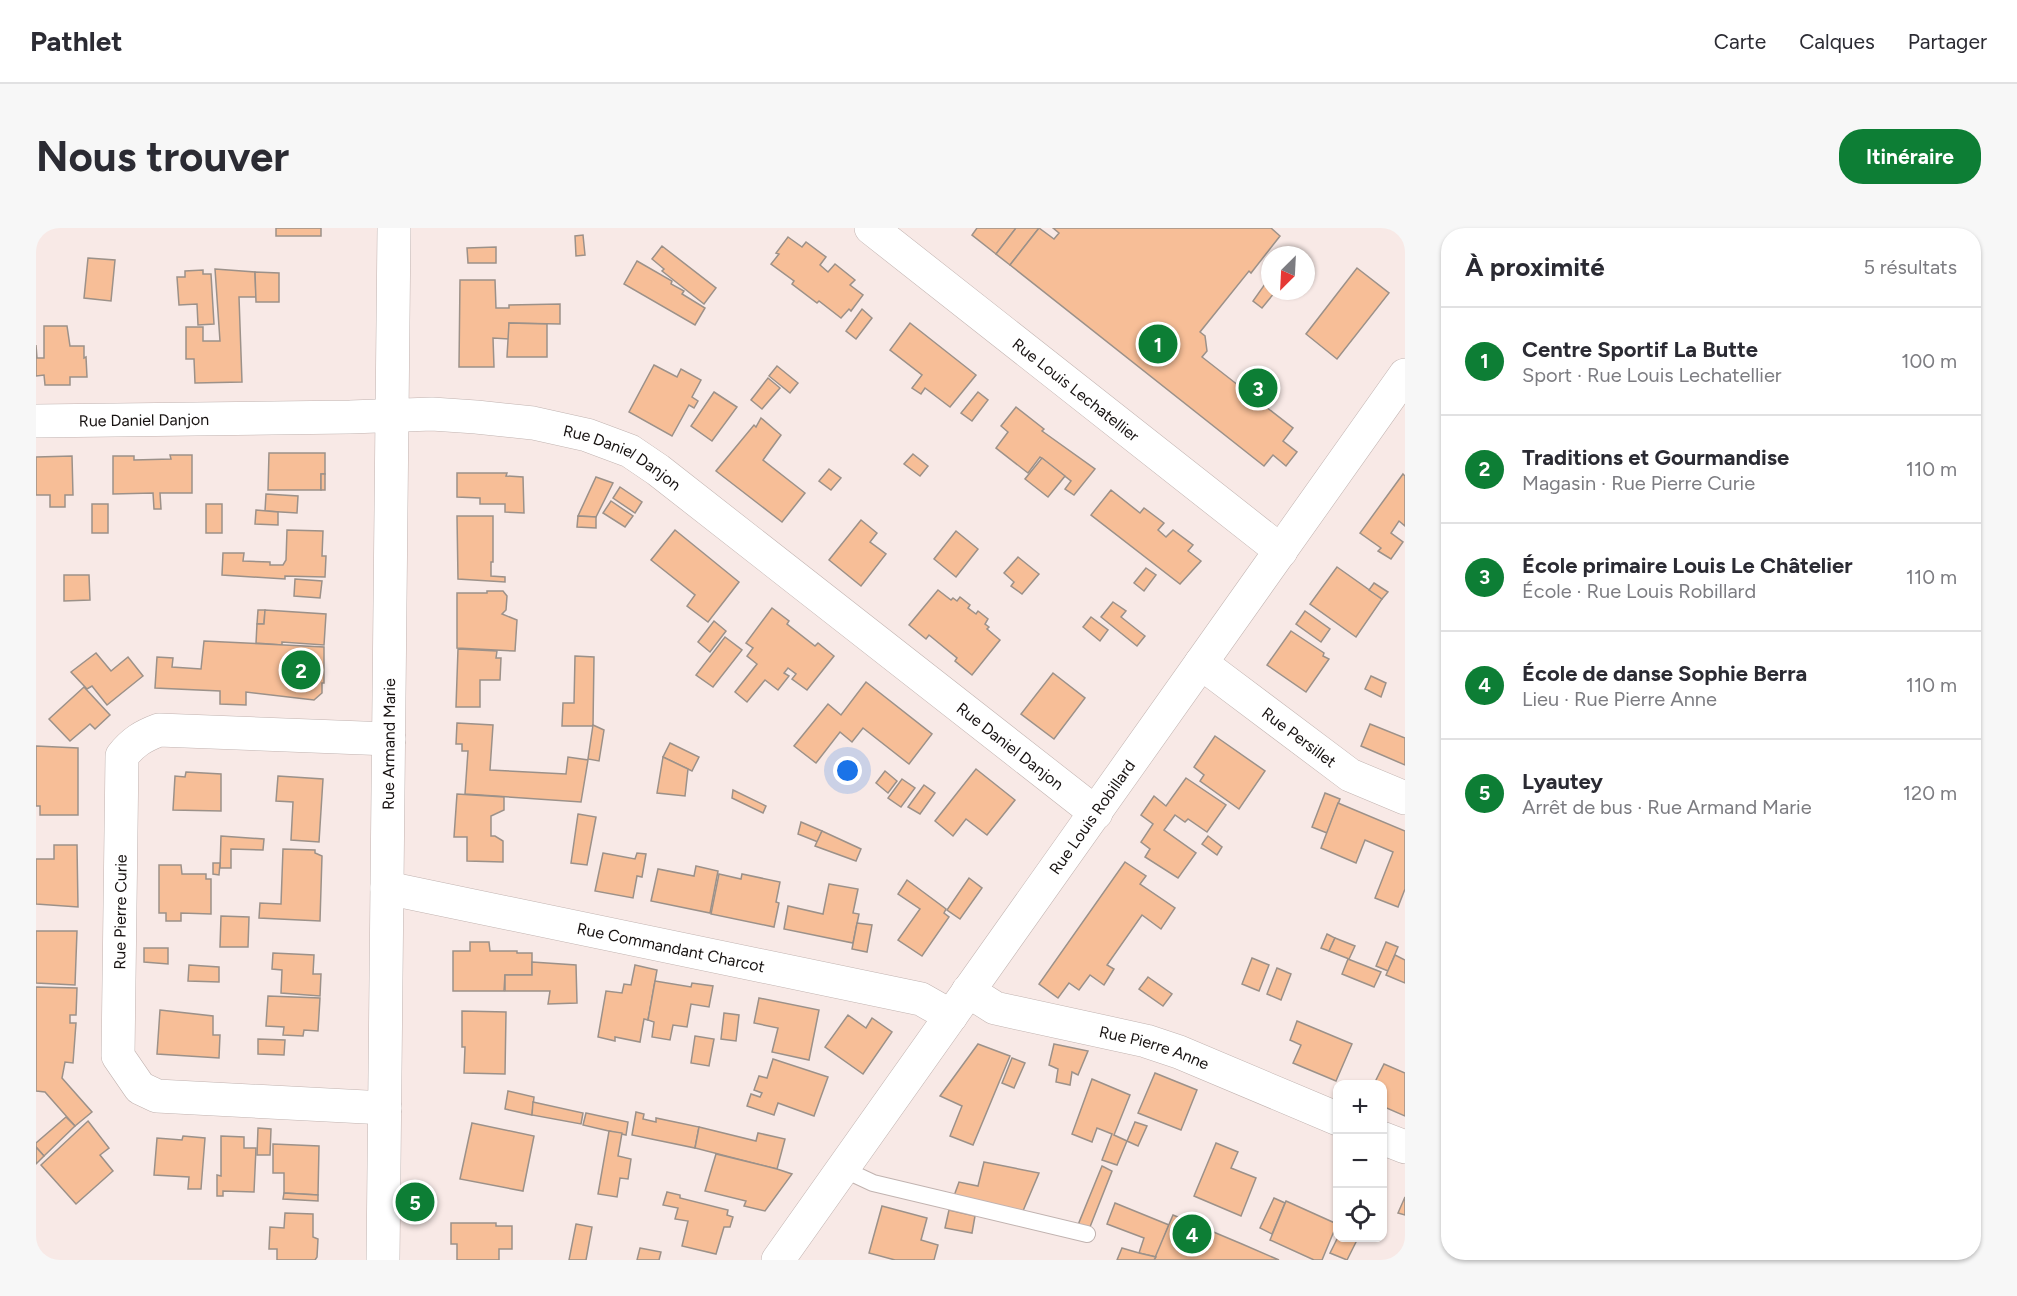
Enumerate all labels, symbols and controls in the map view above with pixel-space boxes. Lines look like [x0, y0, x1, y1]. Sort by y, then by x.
text: Pathlet [30, 24, 122, 58]
text: Carte [1714, 29, 1766, 54]
text: Calques [1799, 29, 1875, 54]
text: Partager [1908, 29, 1987, 54]
button: Itinéraire [1839, 129, 1981, 184]
text: Nous trouver [36, 131, 289, 182]
north arrow [1261, 246, 1315, 300]
text: À proximité [1465, 251, 1605, 283]
text: 5 résultats [1863, 255, 1957, 279]
pin: 1 [1138, 322, 1178, 366]
street label: Rue Louis Lechatellier [1009, 334, 1144, 446]
text: Centre Sportif La Butte [1522, 336, 1758, 363]
text: 1 [1480, 349, 1489, 373]
text: 100 m [1901, 349, 1957, 373]
text: Sport · Rue Louis Lechatellier [1522, 363, 1782, 387]
pin: 3 [1238, 366, 1278, 410]
street label: Rue Daniel Danjon [79, 409, 209, 430]
street label: Rue Daniel Danjon [561, 421, 685, 494]
text: Traditions et Gourmandise [1522, 444, 1789, 471]
text: 2 [1479, 457, 1490, 481]
text: 110 m [1906, 457, 1957, 481]
text: Magasin · Rue Pierre Curie [1522, 471, 1755, 495]
text: École primaire Louis Le Châtelier [1522, 552, 1853, 579]
text: 3 [1479, 565, 1490, 589]
text: 110 m [1906, 565, 1957, 589]
text: École · Rue Louis Robillard [1522, 579, 1756, 603]
pin: 2 [282, 648, 320, 692]
text: École de danse Sophie Berra [1522, 660, 1807, 687]
text: 4 [1478, 673, 1491, 697]
text: 110 m [1906, 673, 1957, 697]
street label: Rue Armand Marie [378, 678, 399, 810]
text: Lieu · Rue Pierre Anne [1522, 687, 1717, 711]
street label: Rue Daniel Danjon [953, 698, 1068, 794]
street label: Rue Persillet [1258, 703, 1340, 771]
your location [833, 756, 862, 785]
street label: Rue Louis Robillard [1045, 756, 1139, 878]
text: Lyautey [1522, 768, 1603, 795]
text: 5 [1479, 781, 1490, 805]
text: 120 m [1903, 781, 1957, 805]
text: Arrêt de bus · Rue Armand Marie [1522, 795, 1812, 819]
street label: Rue Pierre Curie [110, 854, 130, 970]
street label: Rue Commandant Charcot [575, 918, 767, 976]
street label: Rue Pierre Anne [1097, 1022, 1212, 1073]
map controls [1333, 1080, 1387, 1242]
button: + [1333, 1080, 1387, 1134]
button: − [1333, 1134, 1387, 1188]
pin: 5 [396, 1180, 434, 1224]
button: locate [1333, 1188, 1387, 1242]
pin: 4 [1172, 1212, 1212, 1256]

